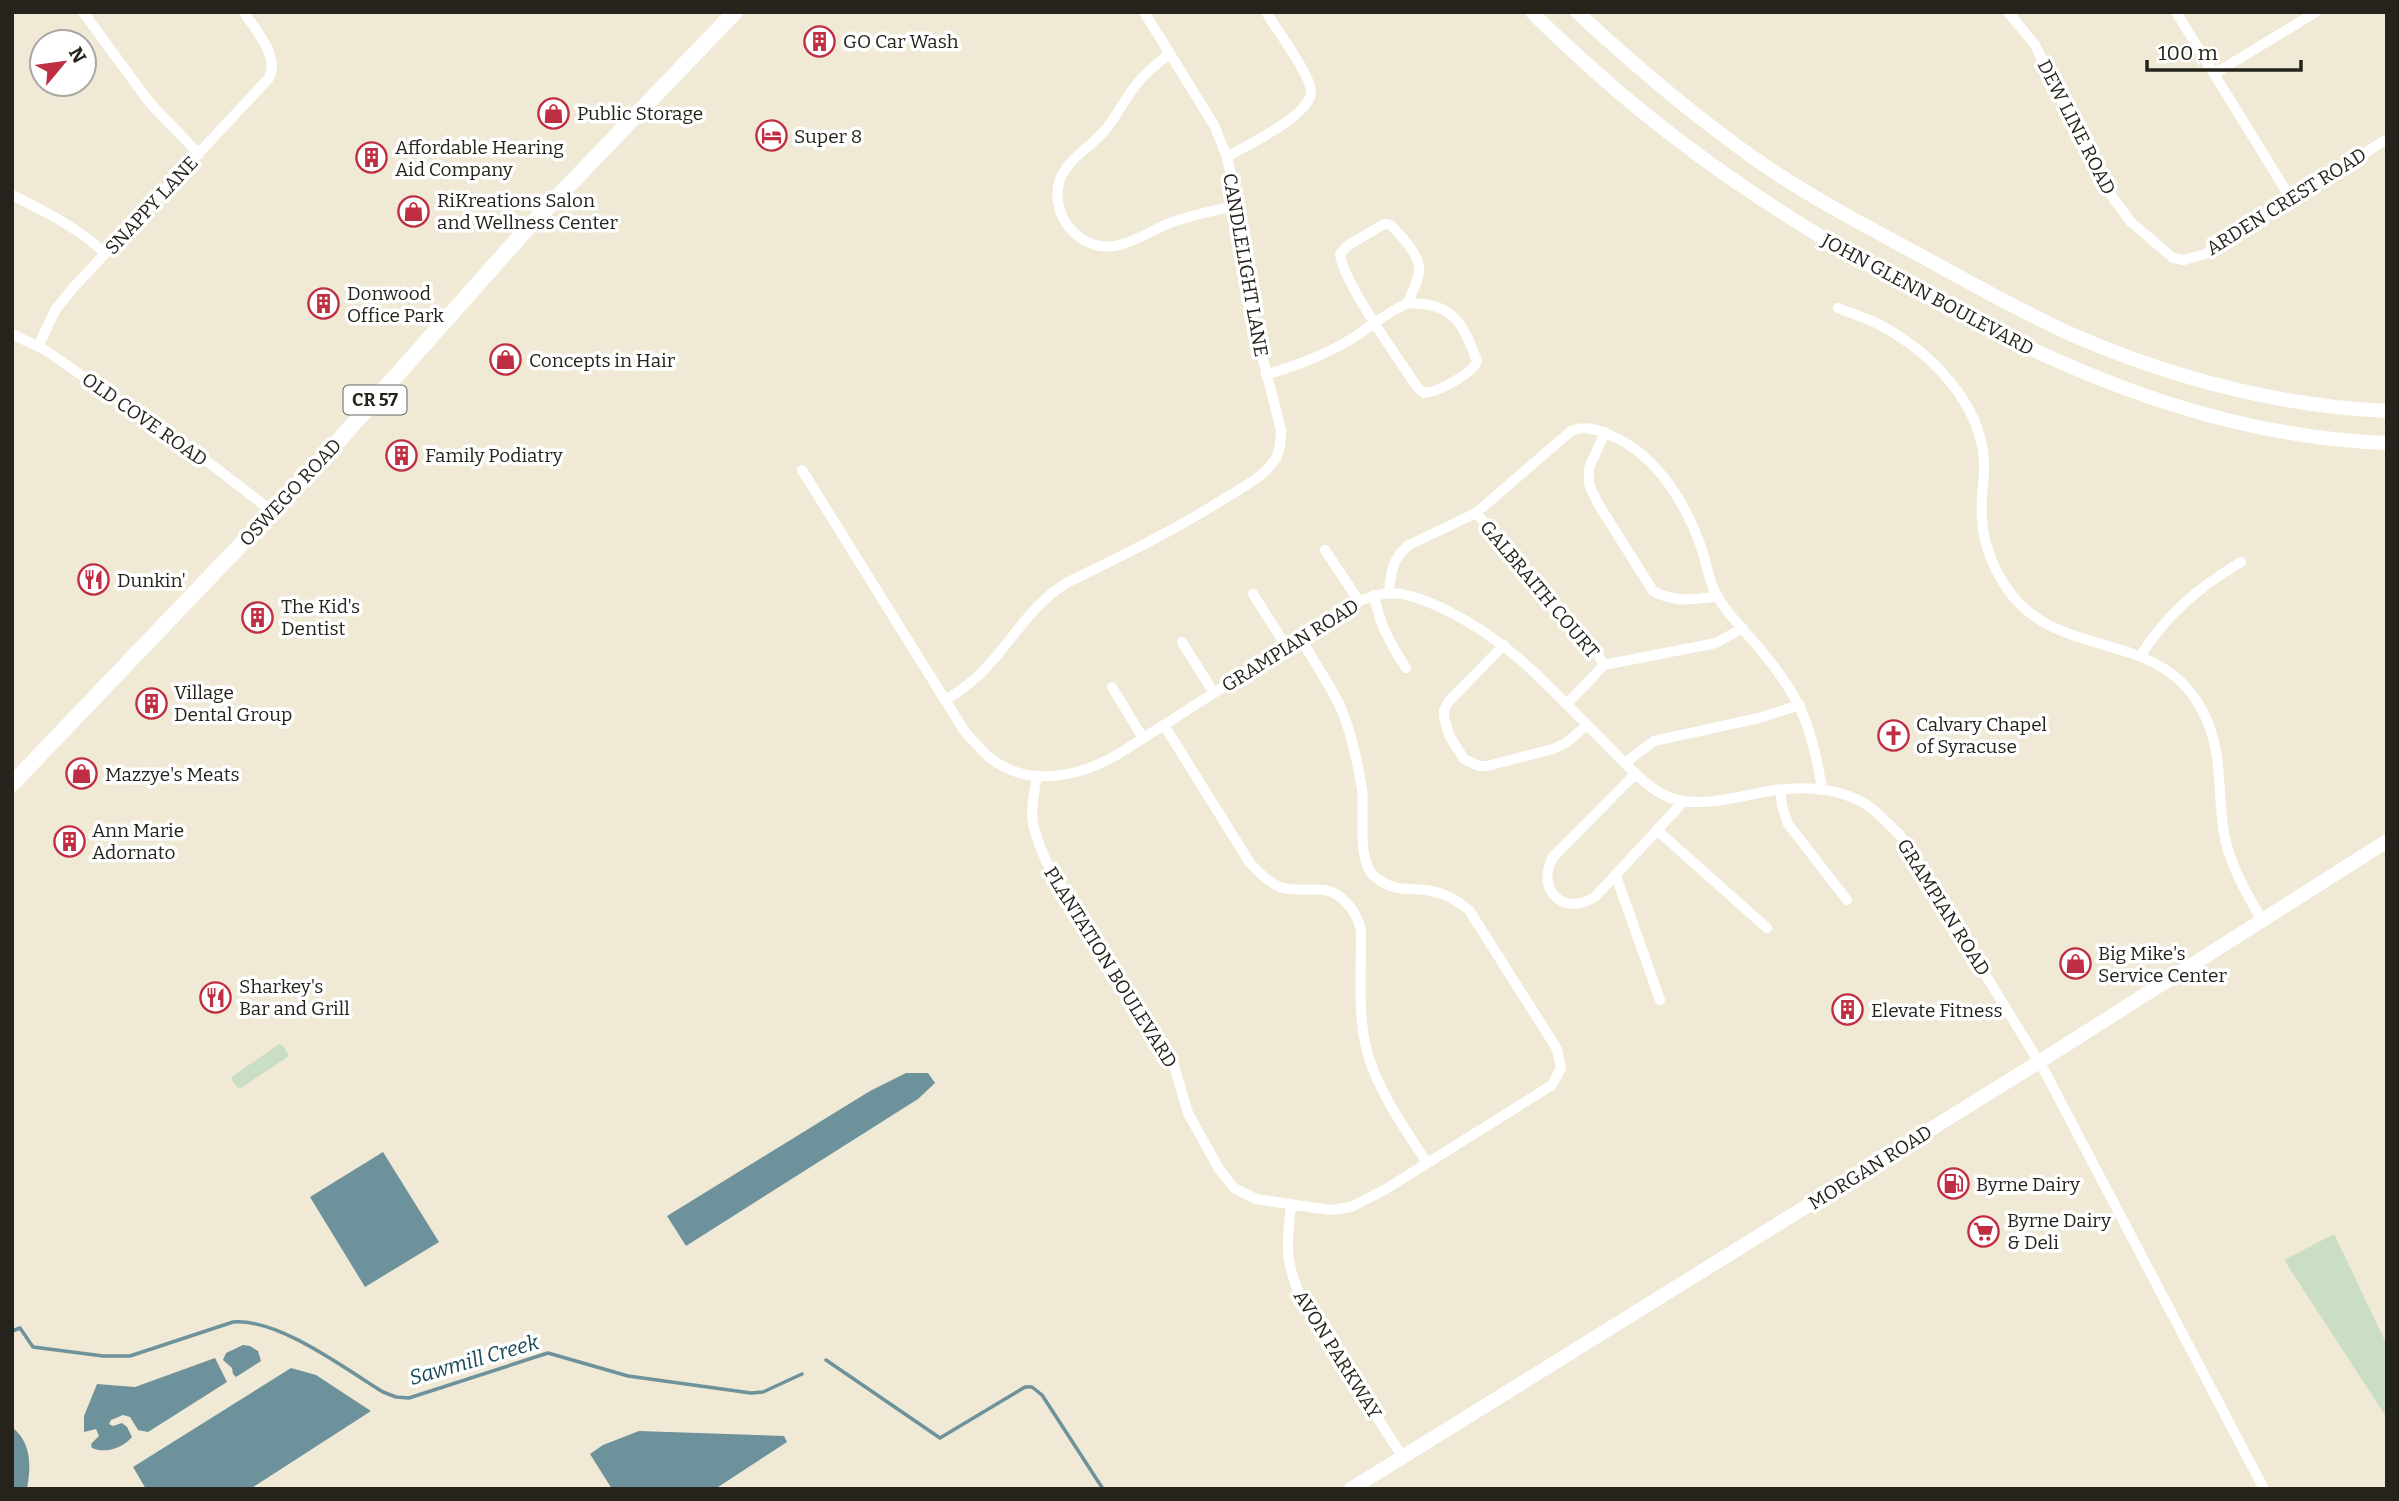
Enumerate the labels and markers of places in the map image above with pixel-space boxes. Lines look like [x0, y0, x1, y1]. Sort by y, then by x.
building icon: GO Car Wash [803, 24, 837, 58]
place label: GO Car Wash [843, 30, 959, 53]
shop icon: Public Storage [537, 96, 571, 130]
place label: Public Storage [577, 102, 703, 125]
hotel icon: Super 8 [754, 119, 788, 153]
place label: Super 8 [794, 125, 862, 148]
place label: Affordable Hearing Aid Company [395, 136, 564, 181]
building icon: Affordable Hearing Aid Company [355, 141, 389, 175]
place label: RiKreations Salon and Wellness Center [437, 189, 618, 234]
shop icon: RiKreations Salon and Wellness Center [397, 194, 431, 228]
place label: Donwood Office Park [347, 282, 444, 327]
building icon: Donwood Office Park [307, 287, 341, 321]
shop icon: Concepts in Hair [489, 343, 523, 377]
place label: Concepts in Hair [529, 349, 676, 372]
building icon: Family Podiatry [385, 438, 419, 472]
place label: Family Podiatry [425, 444, 564, 467]
restaurant icon: Dunkin' [77, 563, 111, 597]
place label: Dunkin' [117, 569, 186, 592]
place label: The Kid's Dentist [281, 595, 360, 640]
building icon: The Kid's Dentist [241, 600, 275, 634]
place label: Village Dental Group [174, 681, 292, 726]
building icon: Village Dental Group [134, 686, 168, 720]
place label: Calvary Chapel of Syracuse [1916, 713, 2047, 758]
church icon: Calvary Chapel of Syracuse [1876, 718, 1910, 752]
shop icon: Mazzye's Meats [65, 757, 99, 791]
place label: Mazzye's Meats [105, 763, 240, 786]
place label: Ann Marie Adornato [92, 819, 184, 864]
building icon: Ann Marie Adornato [52, 824, 86, 858]
place label: Big Mike's Service Center [2098, 942, 2227, 987]
shop icon: Big Mike's Service Center [2058, 947, 2092, 981]
place label: Sharkey's Bar and Grill [239, 975, 350, 1020]
restaurant icon: Sharkey's Bar and Grill [199, 980, 233, 1014]
building icon: Elevate Fitness [1831, 993, 1865, 1027]
place label: Elevate Fitness [1871, 999, 2003, 1022]
fuel station icon: Byrne Dairy [1936, 1167, 1970, 1201]
place label: Byrne Dairy [1976, 1173, 2081, 1196]
place label: Byrne Dairy & Deli [2007, 1209, 2112, 1254]
supermarket icon: Byrne Dairy & Deli [1967, 1214, 2001, 1248]

